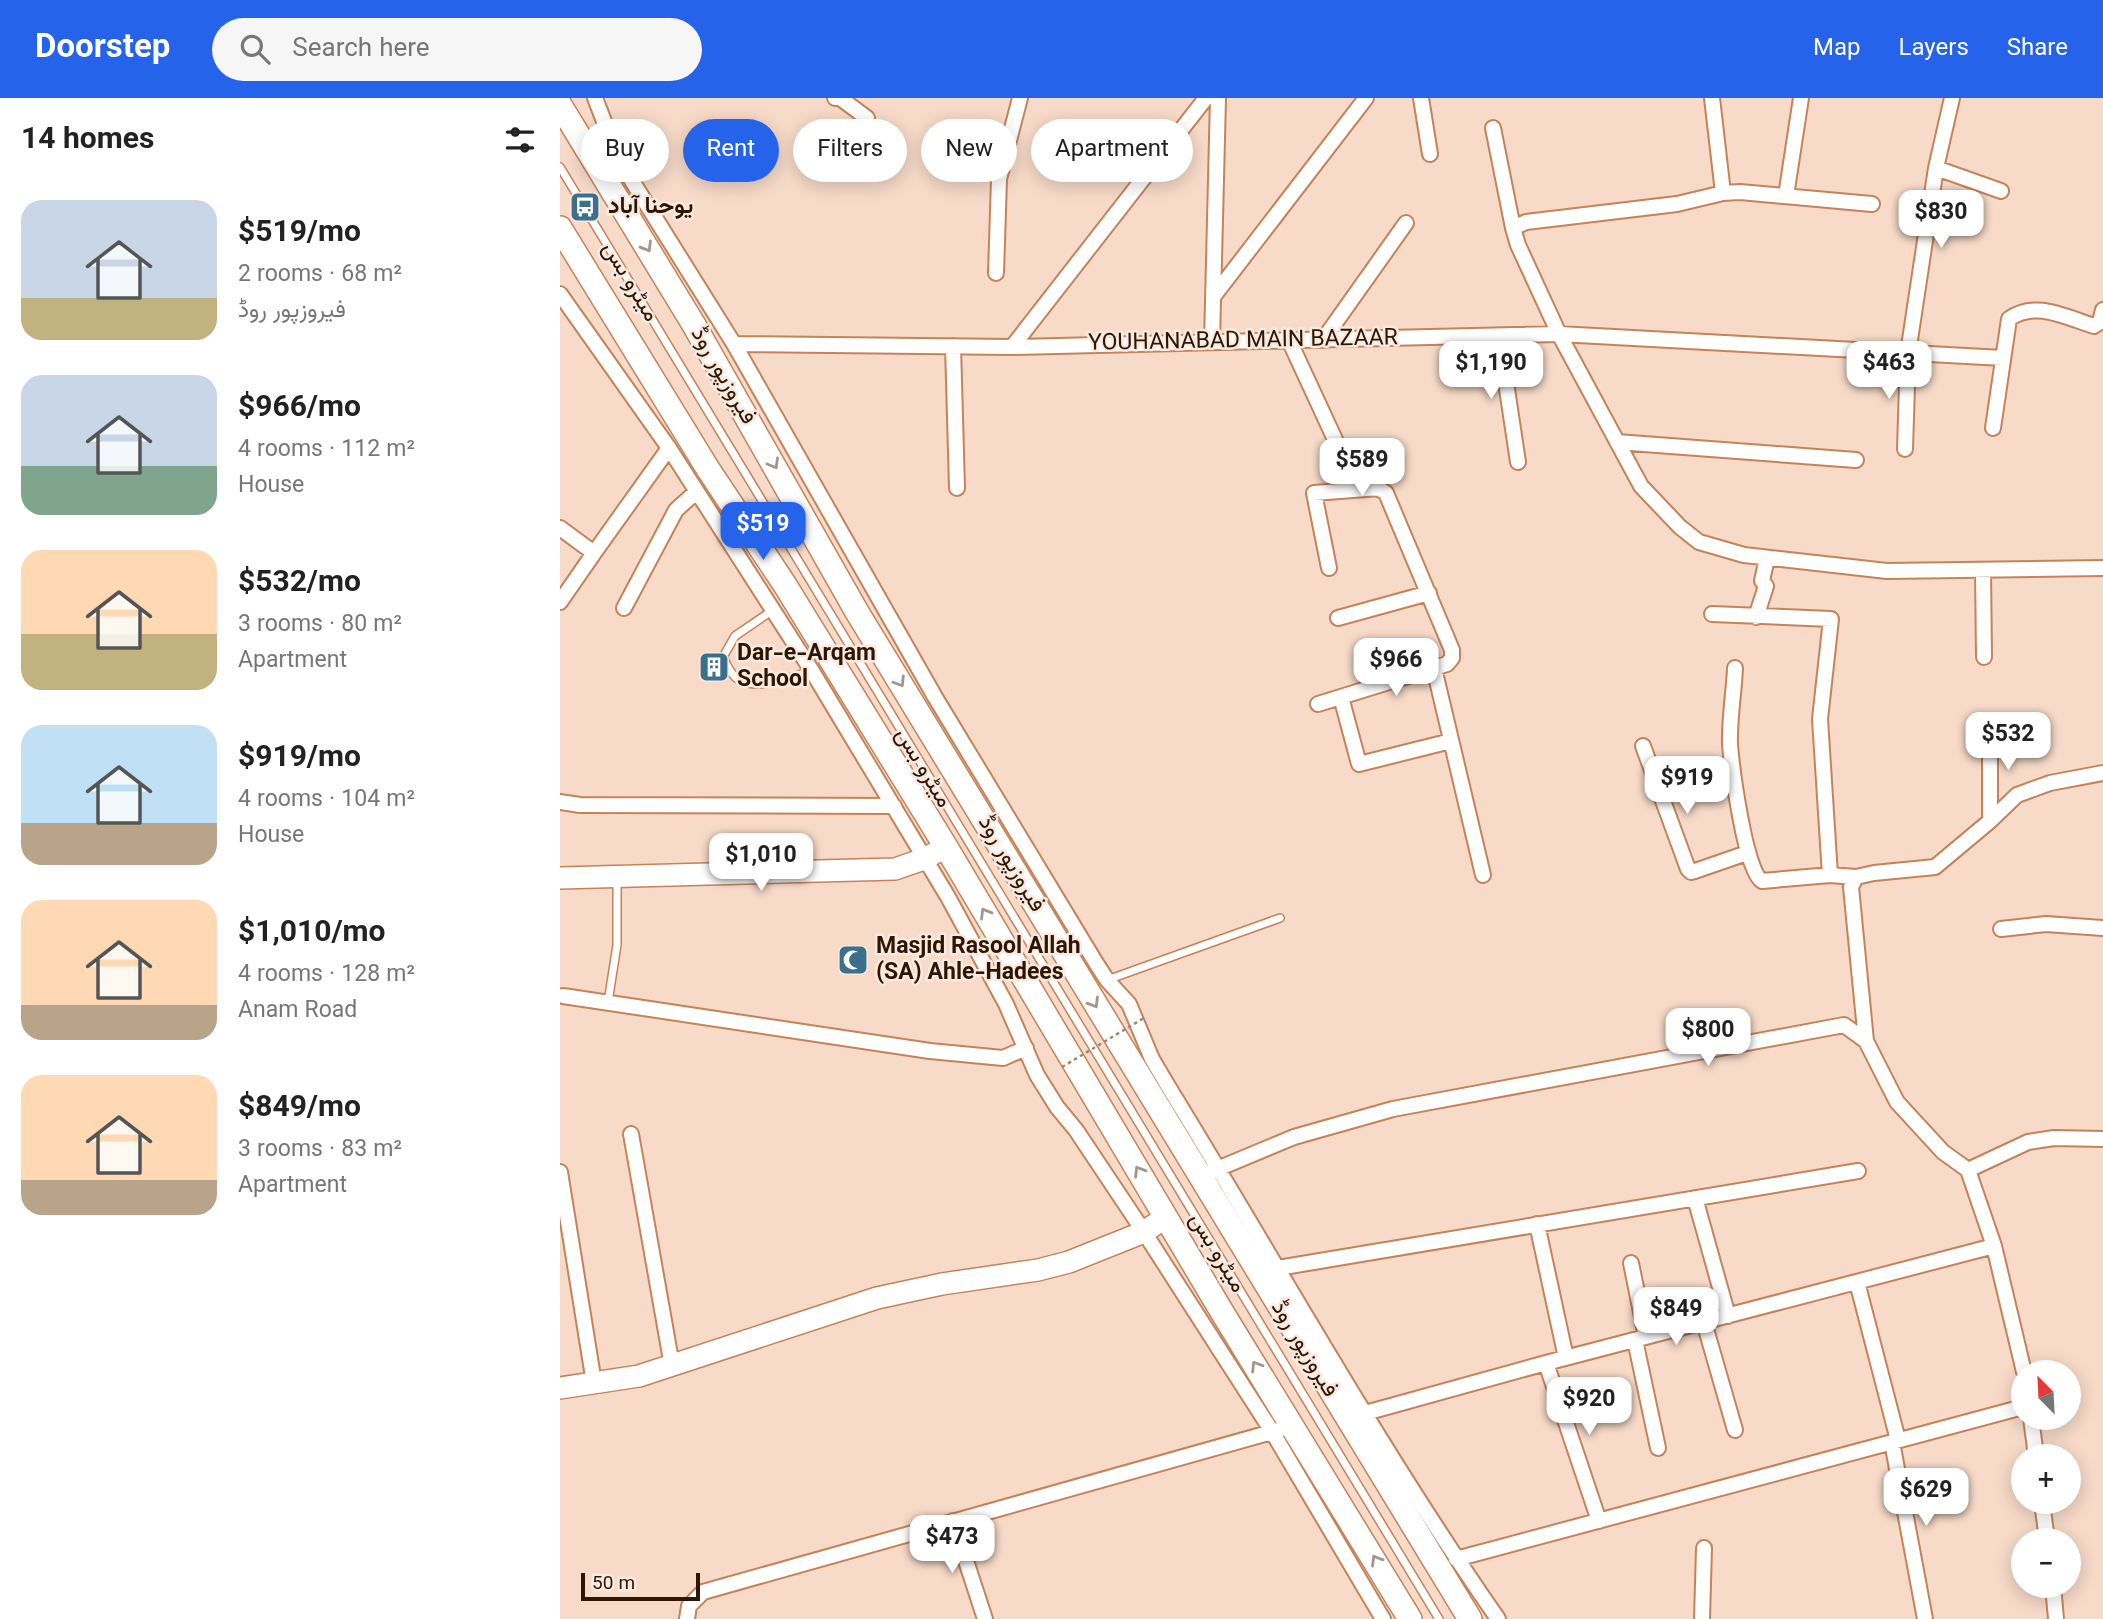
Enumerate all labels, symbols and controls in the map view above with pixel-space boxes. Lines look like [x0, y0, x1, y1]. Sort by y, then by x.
search box [212, 18, 702, 81]
text: Doorstep [35, 23, 170, 75]
text: Search here [292, 29, 430, 70]
icon: search [236, 30, 274, 68]
text: Map [1813, 30, 1861, 68]
text: Layers [1899, 30, 1969, 68]
text: Share [2007, 30, 2068, 68]
text: 14 homes [21, 117, 154, 164]
chip: Buy [581, 119, 669, 182]
chip: Rent [683, 119, 779, 182]
chip: Filters [793, 119, 907, 182]
chip: New [921, 119, 1017, 182]
chip: Apartment [1031, 119, 1193, 182]
icon: filters [501, 121, 539, 159]
place label: یوحنا آباد [608, 189, 693, 225]
bus stop icon: یوحنا آباد [568, 190, 602, 224]
pin: $830 [1900, 190, 1982, 250]
text: $830 [1915, 195, 1967, 231]
text: $519/mo [238, 210, 361, 257]
icon: home [77, 228, 161, 312]
street label: میٹرو بس [592, 235, 668, 329]
one-way arrow [638, 239, 651, 252]
text: 2 rooms · 68 m² [238, 257, 402, 293]
text: فیروزپور روڈ [238, 293, 346, 329]
street label: فیروزپور روڈ [680, 320, 766, 432]
street label: YOUHANABAD MAIN BAZAAR [1088, 320, 1398, 362]
pin: $1,190 [1434, 342, 1548, 401]
pin: $463 [1848, 342, 1930, 401]
text: $1,190 [1455, 346, 1527, 382]
text: $463 [1863, 346, 1915, 382]
text: $966/mo [238, 385, 361, 432]
icon: home [77, 403, 161, 487]
text: 4 rooms · 112 m² [238, 432, 415, 468]
pin: $589 [1321, 438, 1403, 498]
text: $589 [1336, 443, 1388, 479]
one-way arrow [766, 457, 779, 469]
text: House [238, 468, 304, 504]
pin: $519 [722, 503, 804, 562]
text: $519 [737, 507, 789, 543]
text: $532/mo [238, 560, 361, 607]
icon: home [77, 578, 161, 662]
text: 3 rooms · 80 m² [238, 607, 402, 643]
place label: Dar-e-Arqam School [737, 636, 876, 698]
pin: $966 [1355, 638, 1437, 698]
text: Apartment [238, 643, 347, 679]
text: $966 [1370, 643, 1422, 679]
building icon: Dar-e-Arqam School [697, 650, 731, 684]
one-way arrow [891, 675, 904, 688]
pin: $532 [1967, 712, 2049, 772]
text: $532 [1982, 717, 2034, 753]
street label: میٹرو بس [885, 721, 961, 815]
text: $919/mo [238, 735, 361, 782]
icon: home [77, 753, 161, 837]
pin: $919 [1646, 756, 1728, 816]
text: $919 [1661, 761, 1713, 797]
text: 4 rooms · 104 m² [238, 782, 415, 818]
street label: فیروزپور روڈ [968, 809, 1054, 919]
text: House [238, 818, 304, 854]
pin: $1,010 [704, 834, 818, 893]
text: $1,010 [725, 838, 797, 874]
one-way arrow [980, 907, 993, 920]
text: $1,010/mo [238, 910, 385, 957]
icon: home [77, 928, 161, 1012]
place label: Masjid Rasool Allah (SA) Ahle-Hadees [876, 929, 1081, 991]
mosque icon: Masjid Rasool Allah (SA) Ahle-Hadees [836, 943, 870, 977]
text: 4 rooms · 128 m² [238, 957, 415, 993]
text: Anam Road [238, 993, 357, 1029]
one-way arrow [1086, 995, 1099, 1008]
pin: $800 [1667, 1009, 1749, 1068]
text: $800 [1682, 1013, 1734, 1049]
text: $849/mo [238, 1085, 361, 1132]
icon: home [77, 1103, 161, 1187]
text: 3 rooms · 83 m² [238, 1132, 402, 1168]
one-way arrow [1134, 1166, 1147, 1179]
text: Apartment [238, 1168, 347, 1204]
street label: میٹرو بس [1179, 1206, 1255, 1300]
pin: $849 [1635, 1288, 1717, 1347]
text: $849 [1650, 1292, 1702, 1328]
street label: فیروزپور روڈ [1261, 1294, 1347, 1404]
north arrow [2011, 1360, 2081, 1430]
map controls [2011, 1360, 2081, 1598]
one-way arrow [1252, 1361, 1265, 1374]
pin: $920 [1548, 1378, 1630, 1437]
text: $920 [1563, 1382, 1615, 1418]
button: + [2011, 1444, 2081, 1514]
pin: $629 [1885, 1468, 1967, 1528]
text: $629 [1900, 1473, 1952, 1509]
pin: $473 [911, 1516, 993, 1575]
text: $473 [926, 1520, 978, 1556]
button: − [2011, 1528, 2081, 1598]
one-way arrow [1371, 1554, 1384, 1567]
scale bar [581, 1570, 700, 1602]
text: 50 m [592, 1570, 635, 1599]

